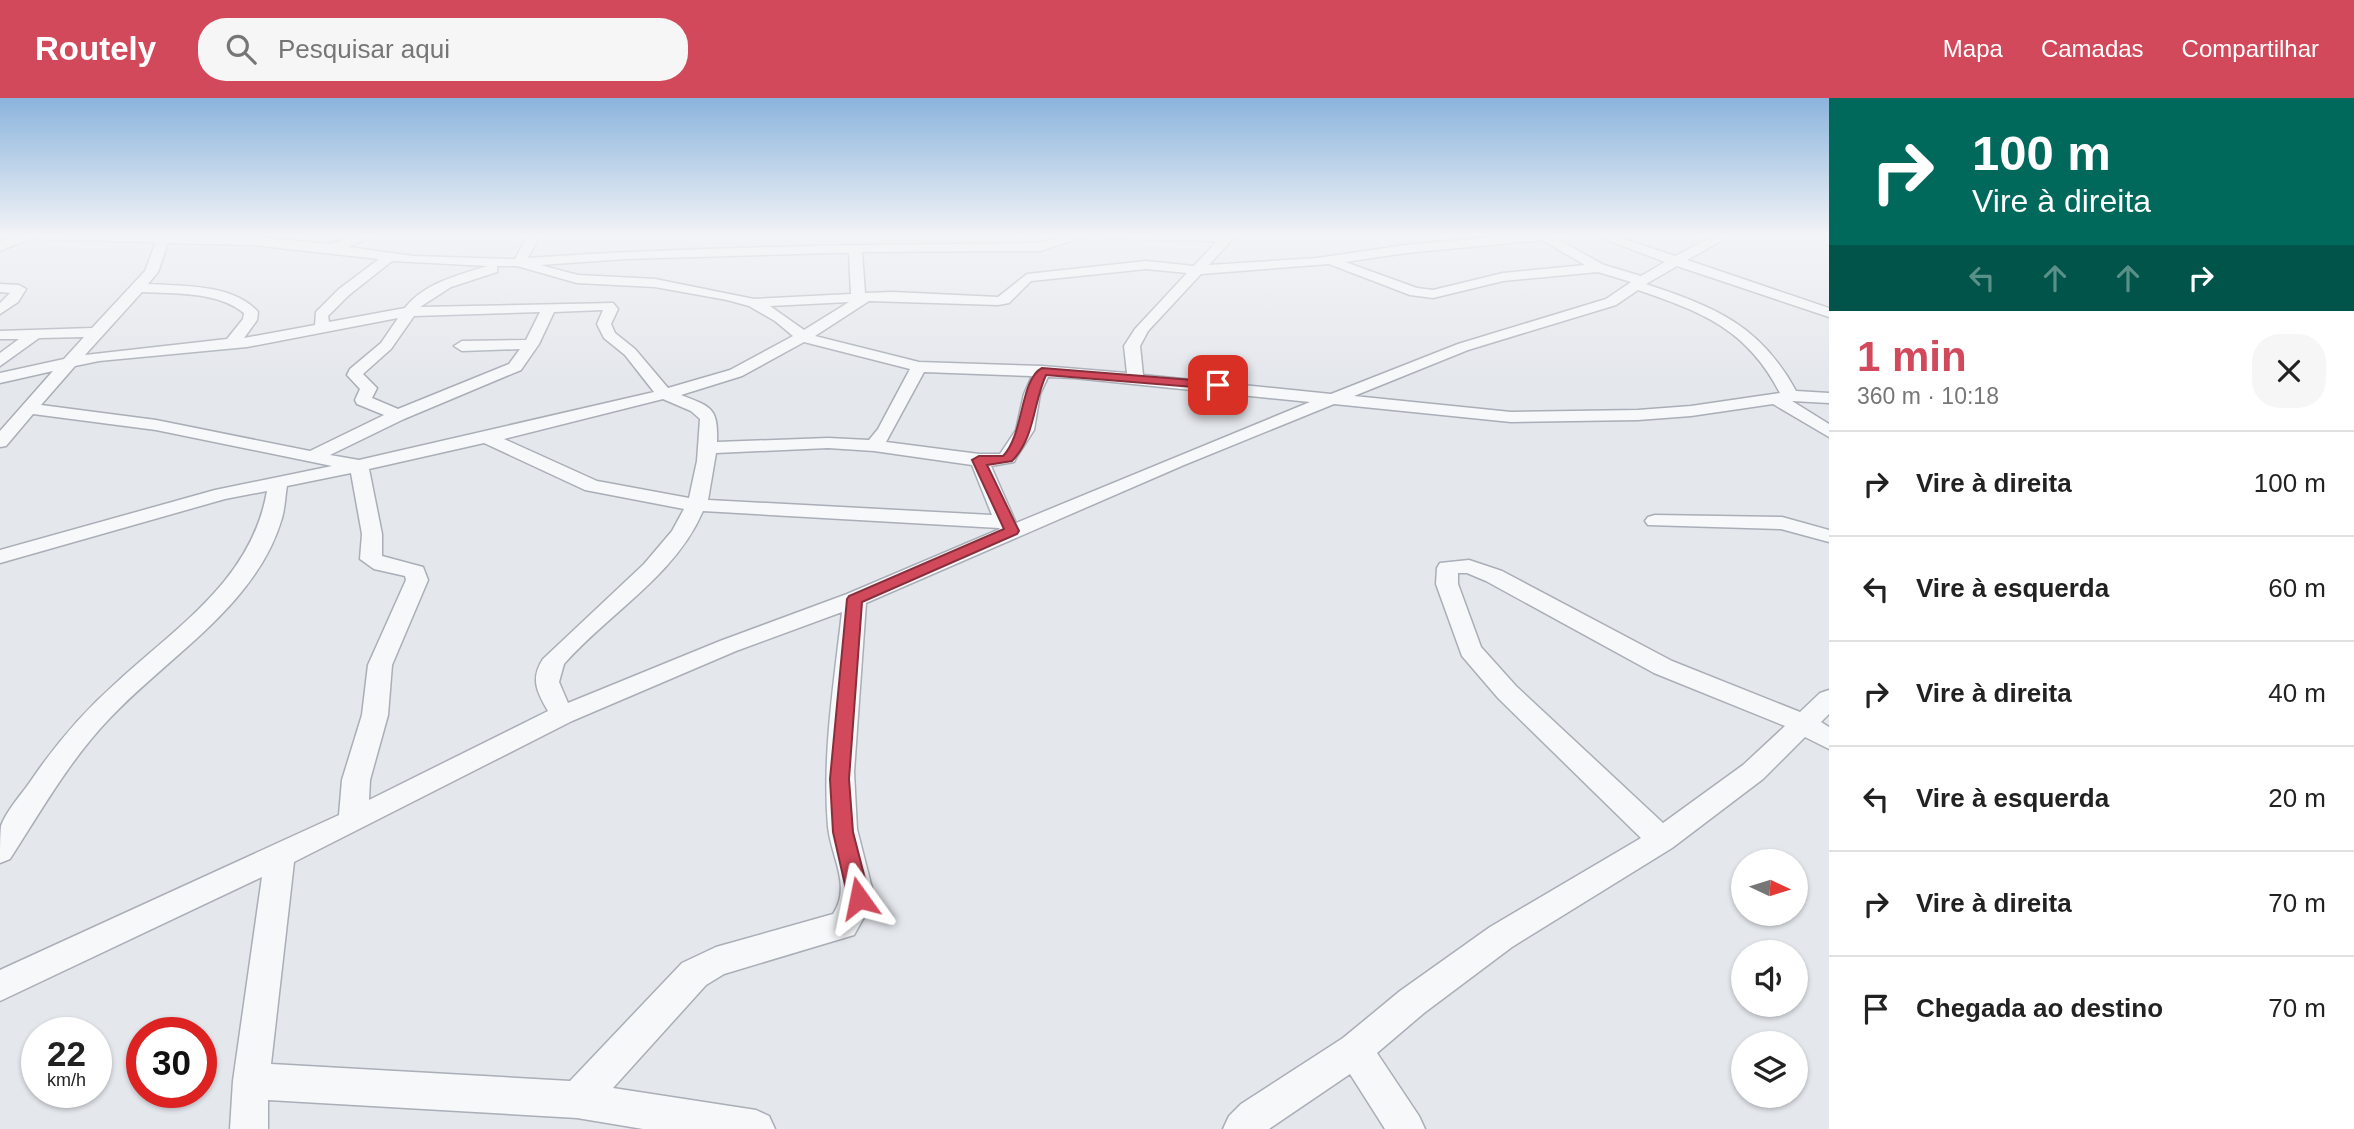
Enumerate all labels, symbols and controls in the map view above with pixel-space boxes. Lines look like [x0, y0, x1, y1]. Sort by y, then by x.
search box [198, 18, 688, 81]
text: Routely [35, 30, 156, 67]
icon: search [222, 30, 260, 68]
text: Pesquisar aqui [278, 34, 450, 64]
text: Mapa [1943, 35, 2003, 62]
text: Camadas [2041, 35, 2144, 62]
text: Compartilhar [2182, 35, 2319, 62]
icon: right [1857, 126, 1948, 217]
text: 100 m [1972, 126, 2111, 180]
text: Vire à direita [1972, 183, 2151, 219]
icon: left [1963, 259, 2001, 297]
icon: ahead [2036, 259, 2074, 297]
icon: ahead [2109, 259, 2147, 297]
icon: right [2182, 259, 2220, 297]
text: 1 min [1857, 333, 1967, 380]
button: close [2252, 334, 2326, 408]
pin [1188, 355, 1248, 415]
icon: arrive [1199, 366, 1237, 404]
text: 360 m · 10:18 [1857, 383, 1999, 409]
icon: right [1857, 465, 1895, 503]
text: Vire à direita [1916, 468, 2072, 498]
text: 100 m [2254, 468, 2326, 498]
icon: left [1857, 570, 1895, 608]
text: Vire à esquerda [1916, 573, 2109, 603]
text: 60 m [2268, 573, 2326, 603]
icon: right [1857, 675, 1895, 713]
text: Vire à direita [1916, 678, 2072, 708]
text: 40 m [2268, 678, 2326, 708]
icon: left [1857, 780, 1895, 818]
text: Vire à esquerda [1916, 783, 2109, 813]
text: 20 m [2268, 783, 2326, 813]
north arrow [1731, 849, 1808, 926]
map controls [1731, 849, 1808, 1108]
position arrow [822, 861, 896, 935]
icon: right [1857, 885, 1895, 923]
text: Vire à direita [1916, 888, 2072, 918]
text: 70 m [2268, 888, 2326, 918]
button: sound [1731, 940, 1808, 1017]
icon: arrive [1857, 990, 1895, 1028]
text: Chegada ao destino [1916, 993, 2163, 1023]
text: 70 m [2268, 993, 2326, 1023]
speed limit sign: 30 [126, 1017, 217, 1108]
button: layers [1731, 1031, 1808, 1108]
text: 22 [47, 1034, 86, 1073]
text: km/h [47, 1070, 86, 1090]

